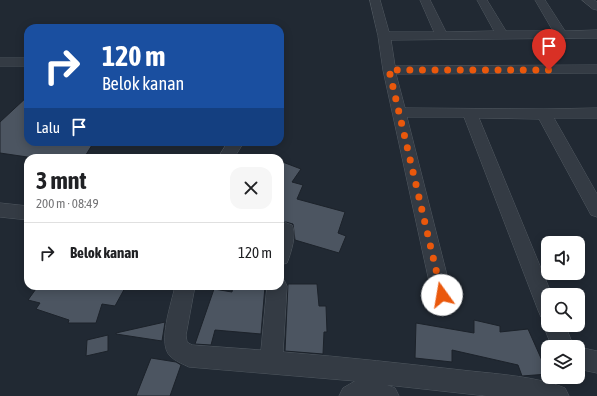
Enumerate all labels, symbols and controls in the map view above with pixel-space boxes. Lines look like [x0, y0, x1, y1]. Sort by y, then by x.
pin [532, 29, 566, 70]
icon: arrive [538, 35, 560, 57]
icon: right [36, 40, 88, 92]
text: 120 m [102, 40, 165, 72]
text: Belok kanan [102, 73, 184, 94]
icon: arrive [68, 116, 90, 138]
text: Lalu [36, 119, 60, 136]
text: 3 mnt [36, 167, 86, 194]
button: close [230, 167, 272, 209]
text: 200 m · 08:49 [36, 196, 99, 211]
map controls [541, 236, 585, 384]
button: sound [541, 236, 585, 280]
icon: right [36, 242, 58, 264]
text: Belok kanan [70, 244, 139, 261]
text: 120 m [238, 244, 272, 261]
position arrow [421, 274, 463, 316]
button: search [541, 288, 585, 332]
button: layers [541, 340, 585, 384]

